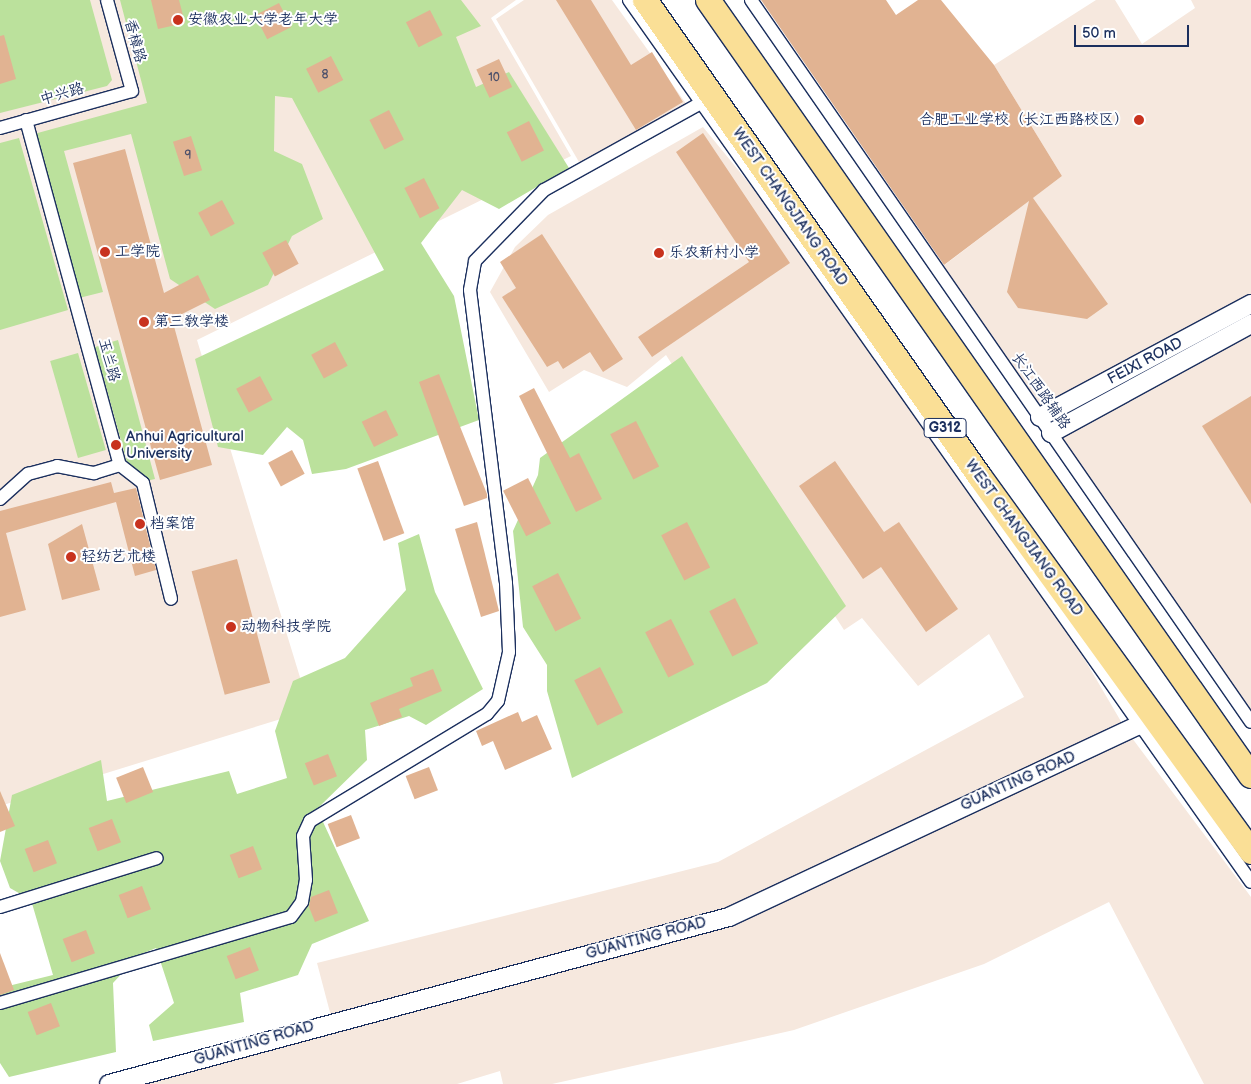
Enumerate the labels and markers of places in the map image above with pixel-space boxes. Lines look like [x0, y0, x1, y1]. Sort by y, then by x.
place label: 安徽农业大学老年大学 [188, 11, 338, 29]
marker: 安徽农业大学老年大学 [172, 14, 184, 26]
place label: 合肥工业学校（长江西路校区） [919, 111, 1129, 129]
marker: 合肥工业学校（长江西路校区） [1133, 114, 1145, 126]
place label: 工学院 [115, 243, 160, 261]
place label: 乐农新村小学 [669, 244, 759, 262]
marker: 工学院 [99, 246, 111, 258]
marker: 乐农新村小学 [653, 247, 665, 259]
place label: 第三教学楼 [154, 313, 229, 331]
marker: 第三教学楼 [138, 316, 150, 328]
place label: Anhui Agricultural University [126, 427, 244, 462]
marker: Anhui Agricultural University [110, 439, 122, 451]
place label: 档案馆 [150, 515, 195, 533]
marker: 档案馆 [134, 518, 146, 530]
place label: 轻纺艺术楼 [81, 548, 156, 566]
marker: 轻纺艺术楼 [65, 551, 77, 563]
place label: 动物科技学院 [241, 618, 331, 636]
marker: 动物科技学院 [225, 621, 237, 633]

